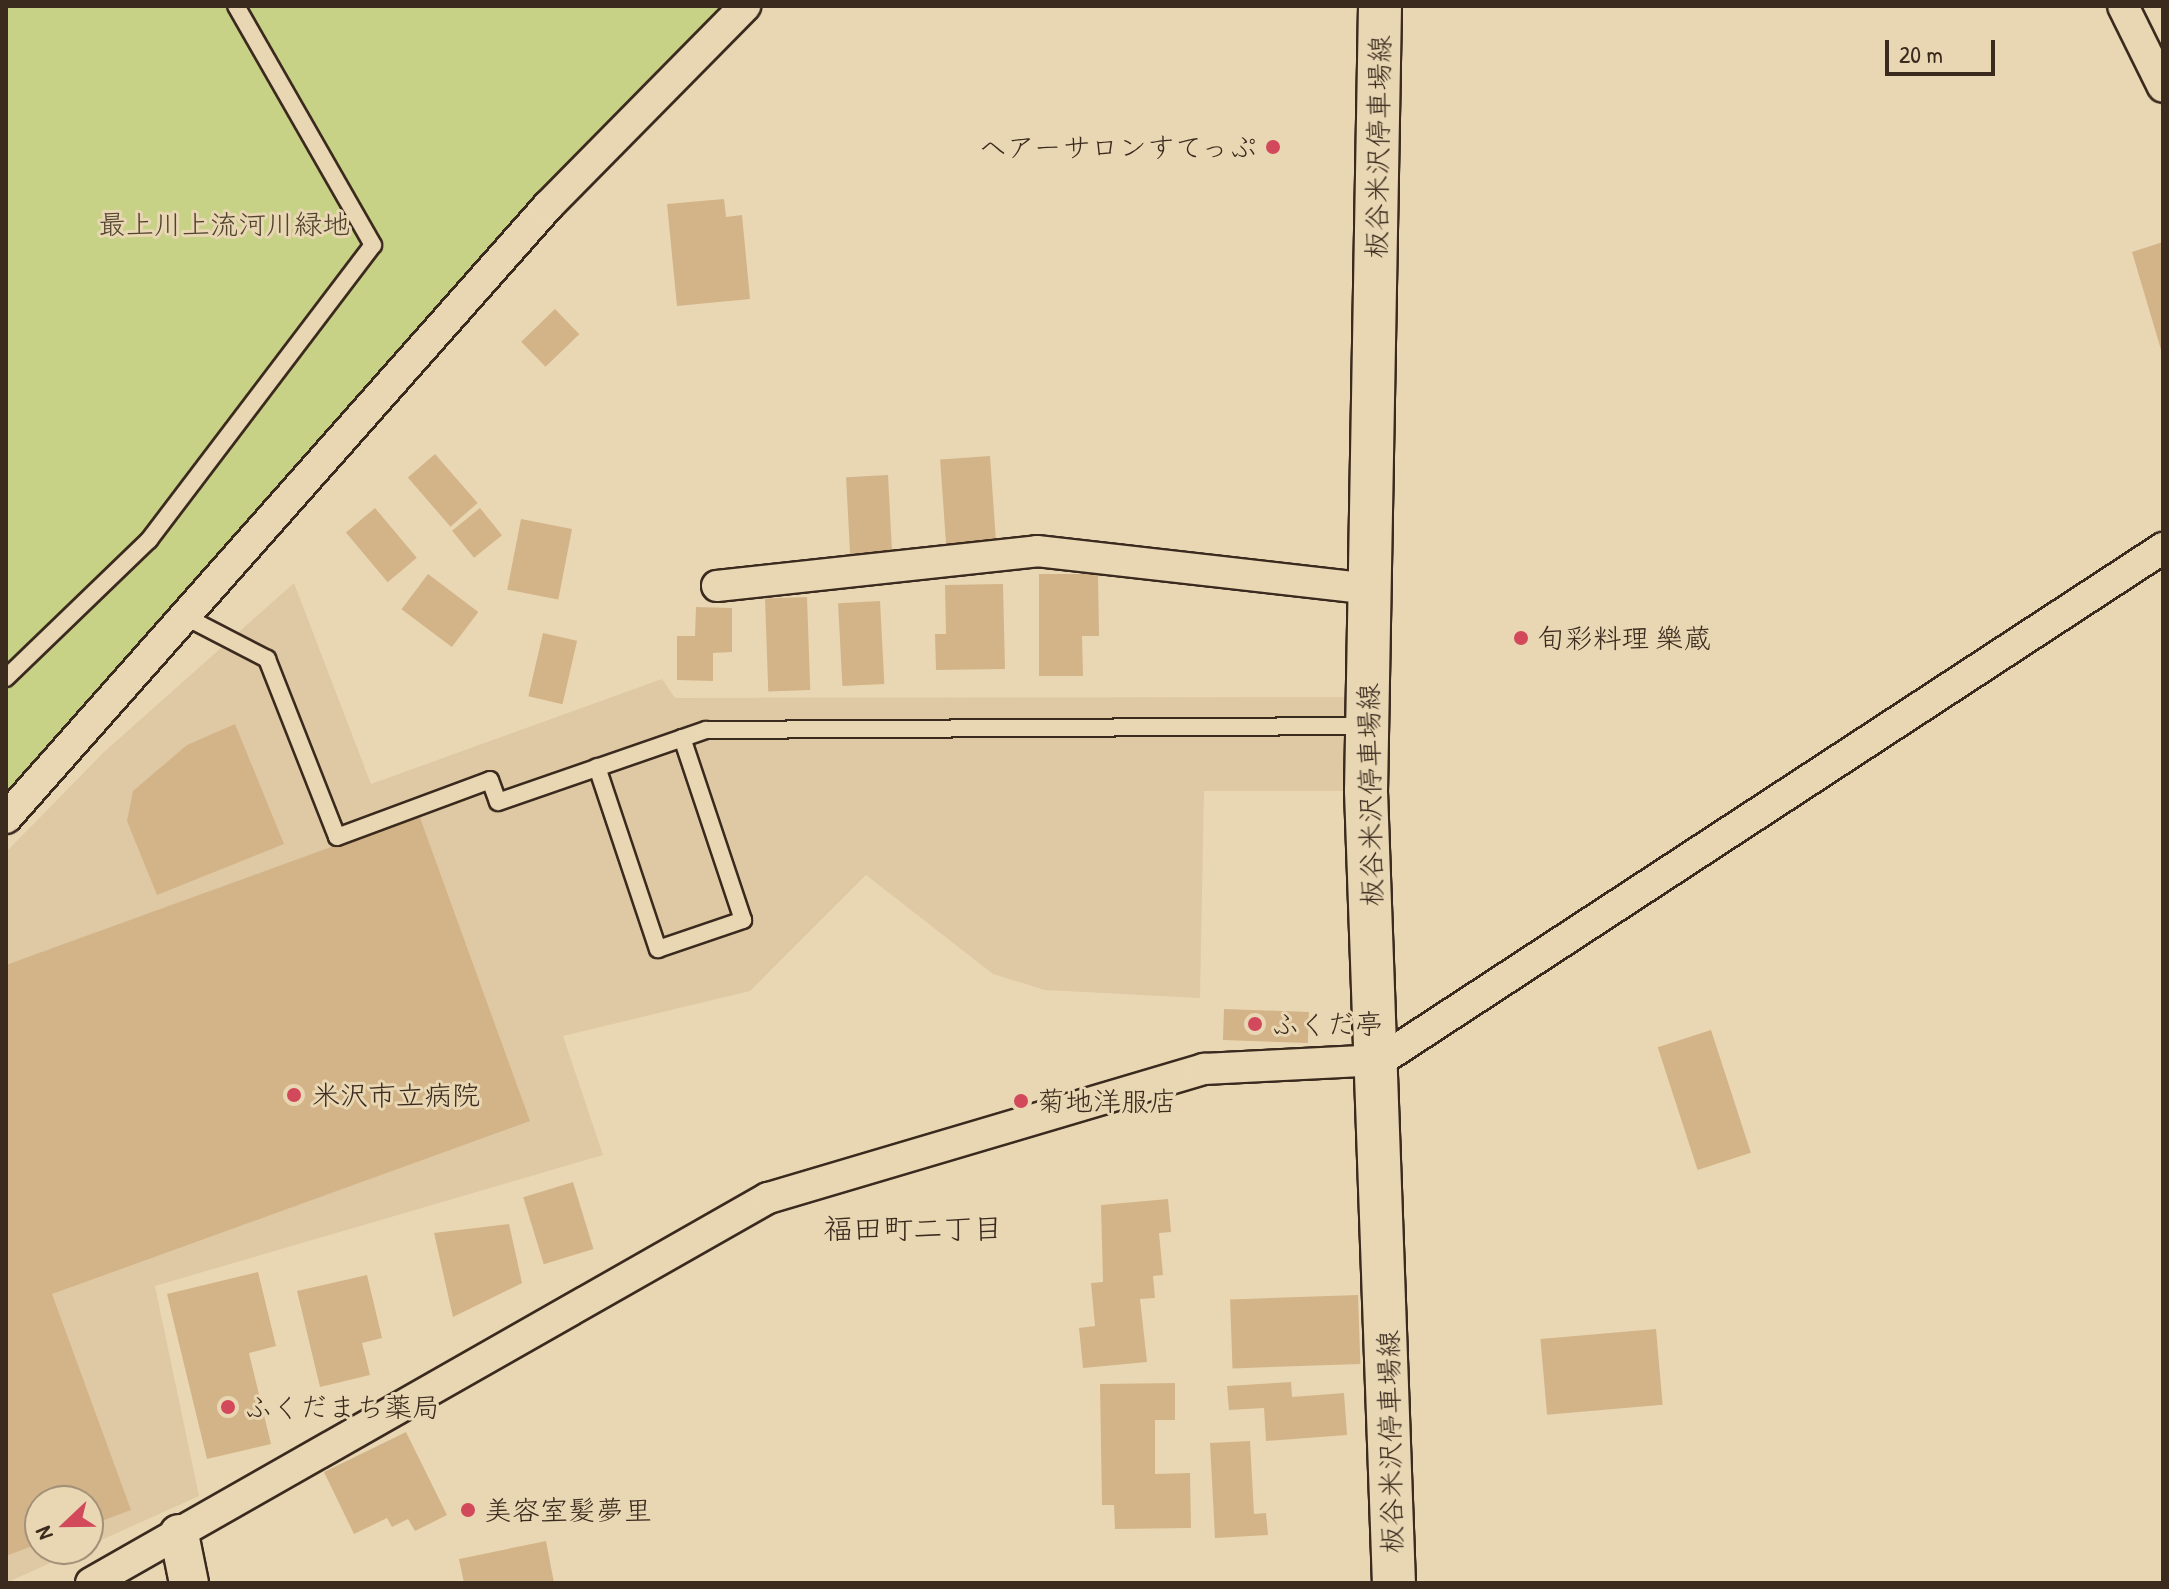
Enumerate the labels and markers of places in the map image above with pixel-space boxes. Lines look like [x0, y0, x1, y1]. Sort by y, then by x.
place label: ヘアーサロンすてっぷ [978, 130, 1257, 164]
marker: ヘアーサロンすてっぷ [1264, 138, 1282, 156]
place label: 旬彩料理 樂蔵 [1537, 621, 1711, 655]
marker: 旬彩料理 樂蔵 [1512, 629, 1530, 647]
place label: ふくだ亭 [1271, 1007, 1383, 1041]
marker: ふくだ亭 [1246, 1015, 1264, 1033]
place label: 米沢市立病院 [312, 1078, 480, 1112]
marker: 米沢市立病院 [283, 1084, 305, 1106]
place label: 菊地洋服店 [1037, 1084, 1177, 1118]
marker: 菊地洋服店 [1012, 1092, 1030, 1110]
place label: ふくだまち薬局 [244, 1390, 440, 1424]
marker: ふくだまち薬局 [219, 1398, 237, 1416]
place label: 美容室髪夢里 [484, 1493, 652, 1527]
marker: 美容室髪夢里 [459, 1501, 477, 1519]

